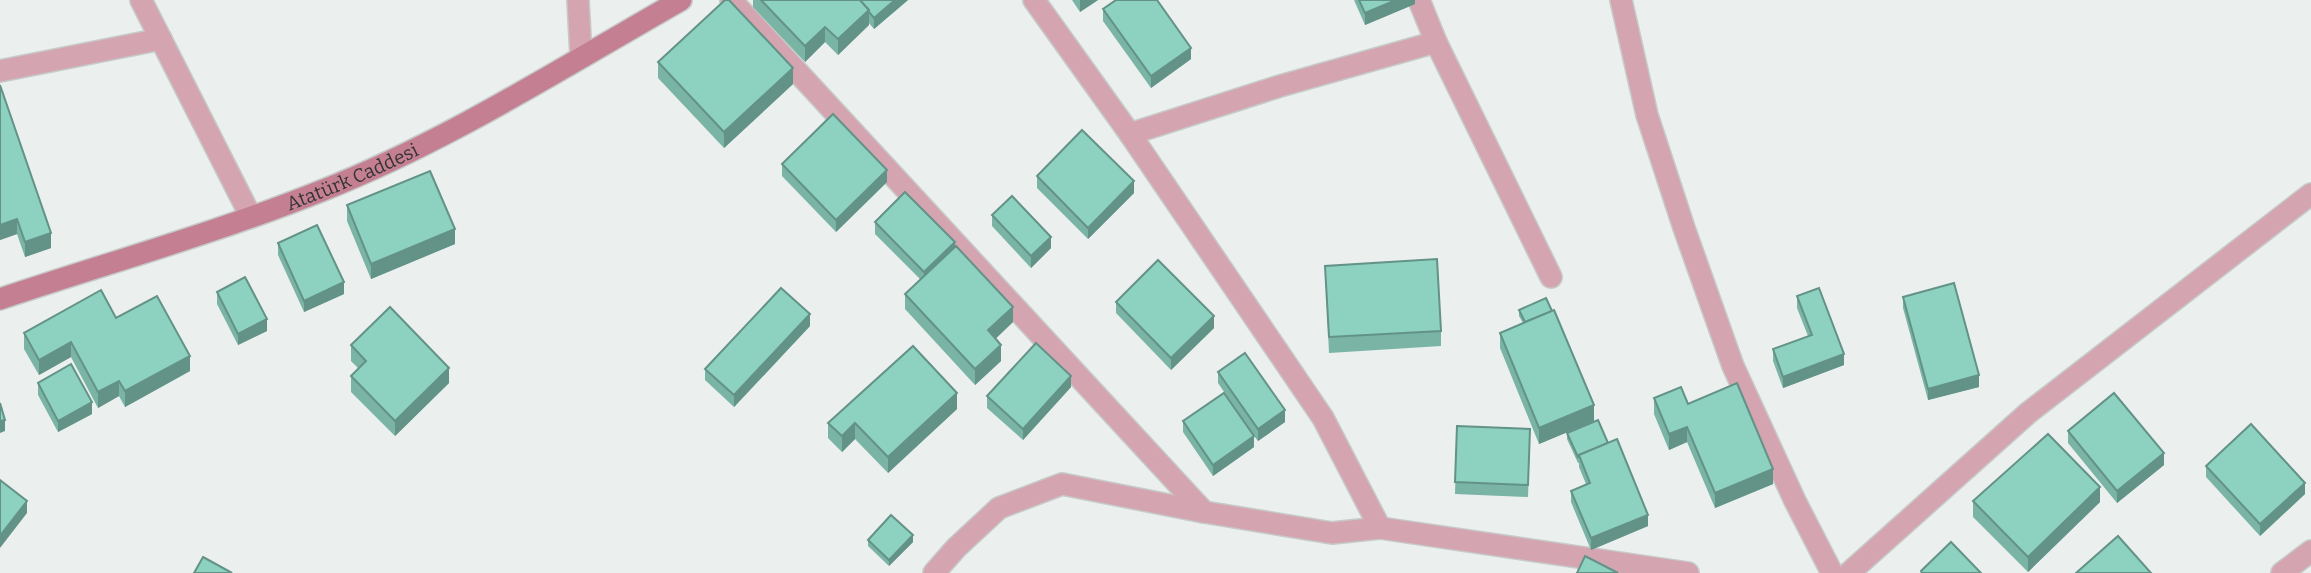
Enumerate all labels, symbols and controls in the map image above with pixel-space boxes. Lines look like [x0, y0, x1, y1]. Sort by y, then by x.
street label: Atatürk Caddesi [283, 138, 422, 215]

